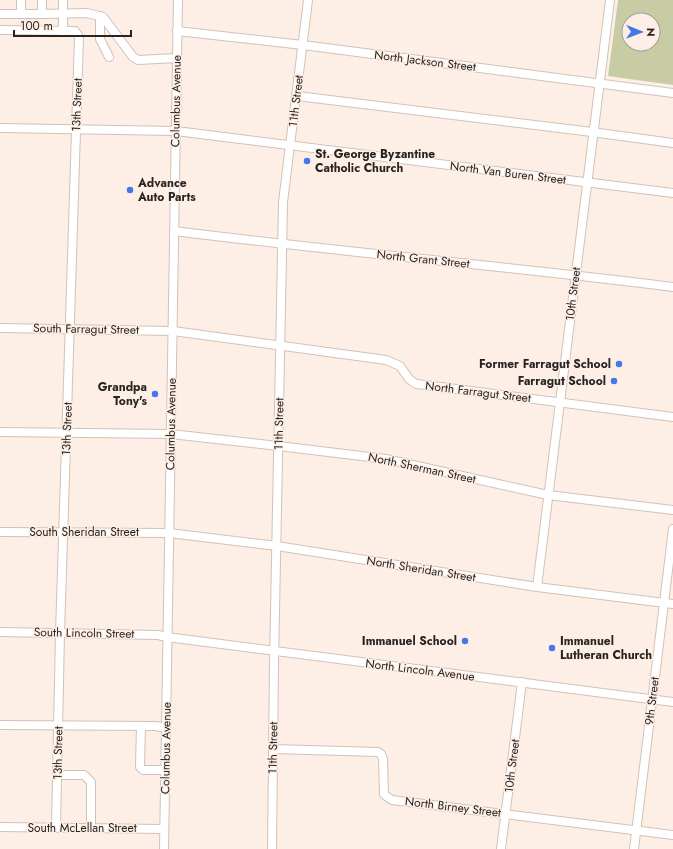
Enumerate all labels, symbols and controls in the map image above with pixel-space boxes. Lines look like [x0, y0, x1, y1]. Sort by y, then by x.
scale bar [14, 12, 131, 38]
north arrow [621, 12, 661, 52]
text: 100 m [20, 17, 53, 35]
text: N [643, 28, 659, 37]
street label: North Jackson Street [373, 46, 477, 76]
street label: Columbus Avenue [166, 55, 186, 147]
street label: 11th Street [284, 74, 308, 128]
street label: 13th Street [67, 78, 87, 132]
place label: St. George Byzantine Catholic Church [315, 145, 435, 177]
marker: St. George Byzantine Catholic Church [302, 156, 312, 166]
street label: North Van Buren Street [449, 157, 567, 189]
place label: Advance Auto Parts [137, 174, 196, 206]
marker: Advance Auto Parts [125, 185, 135, 195]
street label: North Grant Street [376, 245, 470, 273]
street label: 10th Street [561, 266, 585, 322]
street label: South Farragut Street [33, 319, 139, 339]
place label: Former Farragut School [479, 355, 611, 373]
marker: Former Farragut School [614, 359, 624, 369]
place label: Farragut School [518, 372, 606, 390]
marker: Farragut School [609, 376, 619, 386]
street label: North Farragut Street [424, 377, 532, 407]
place label: Grandpa Tony's [98, 378, 148, 410]
street label: Columbus Avenue [161, 378, 181, 470]
marker: Grandpa Tony's [150, 389, 160, 399]
street label: 11th Street [270, 398, 288, 450]
street label: 13th Street [57, 402, 77, 456]
street label: North Sherman Street [367, 448, 478, 488]
street label: South Sheridan Street [29, 523, 139, 541]
street label: North Sheridan Street [365, 551, 477, 587]
street label: South Lincoln Street [34, 623, 135, 643]
place label: Immanuel School [362, 632, 457, 650]
place label: Immanuel Lutheran Church [560, 632, 652, 664]
marker: Immanuel School [460, 636, 470, 646]
marker: Immanuel Lutheran Church [547, 643, 557, 653]
street label: North Lincoln Avenue [364, 654, 476, 686]
street label: 9th Street [640, 676, 664, 726]
street label: Columbus Avenue [156, 702, 176, 794]
street label: 11th Street [264, 722, 282, 774]
street label: 13th Street [49, 726, 67, 780]
street label: 10th Street [500, 738, 524, 794]
street label: North Birney Street [404, 792, 502, 822]
street label: South McLellan Street [27, 819, 137, 837]

